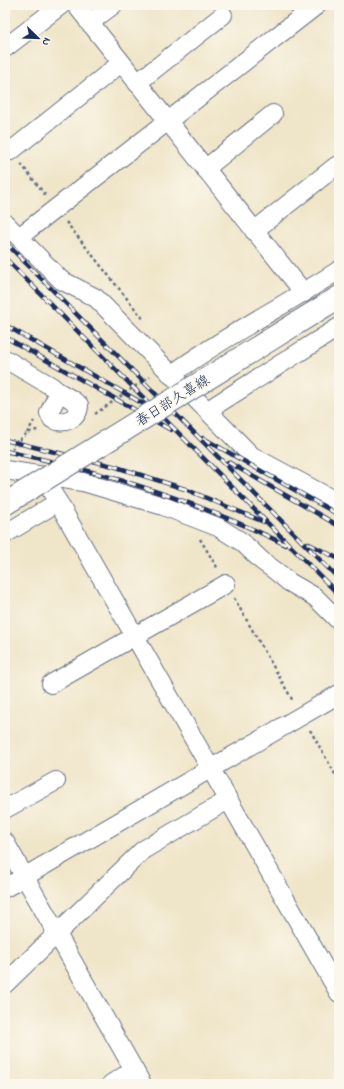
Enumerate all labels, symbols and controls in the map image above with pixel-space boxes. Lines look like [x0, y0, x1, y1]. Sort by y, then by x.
north arrow [18, 18, 58, 58]
text: N [37, 35, 55, 48]
street label: 春日部久喜線 [132, 370, 214, 432]

